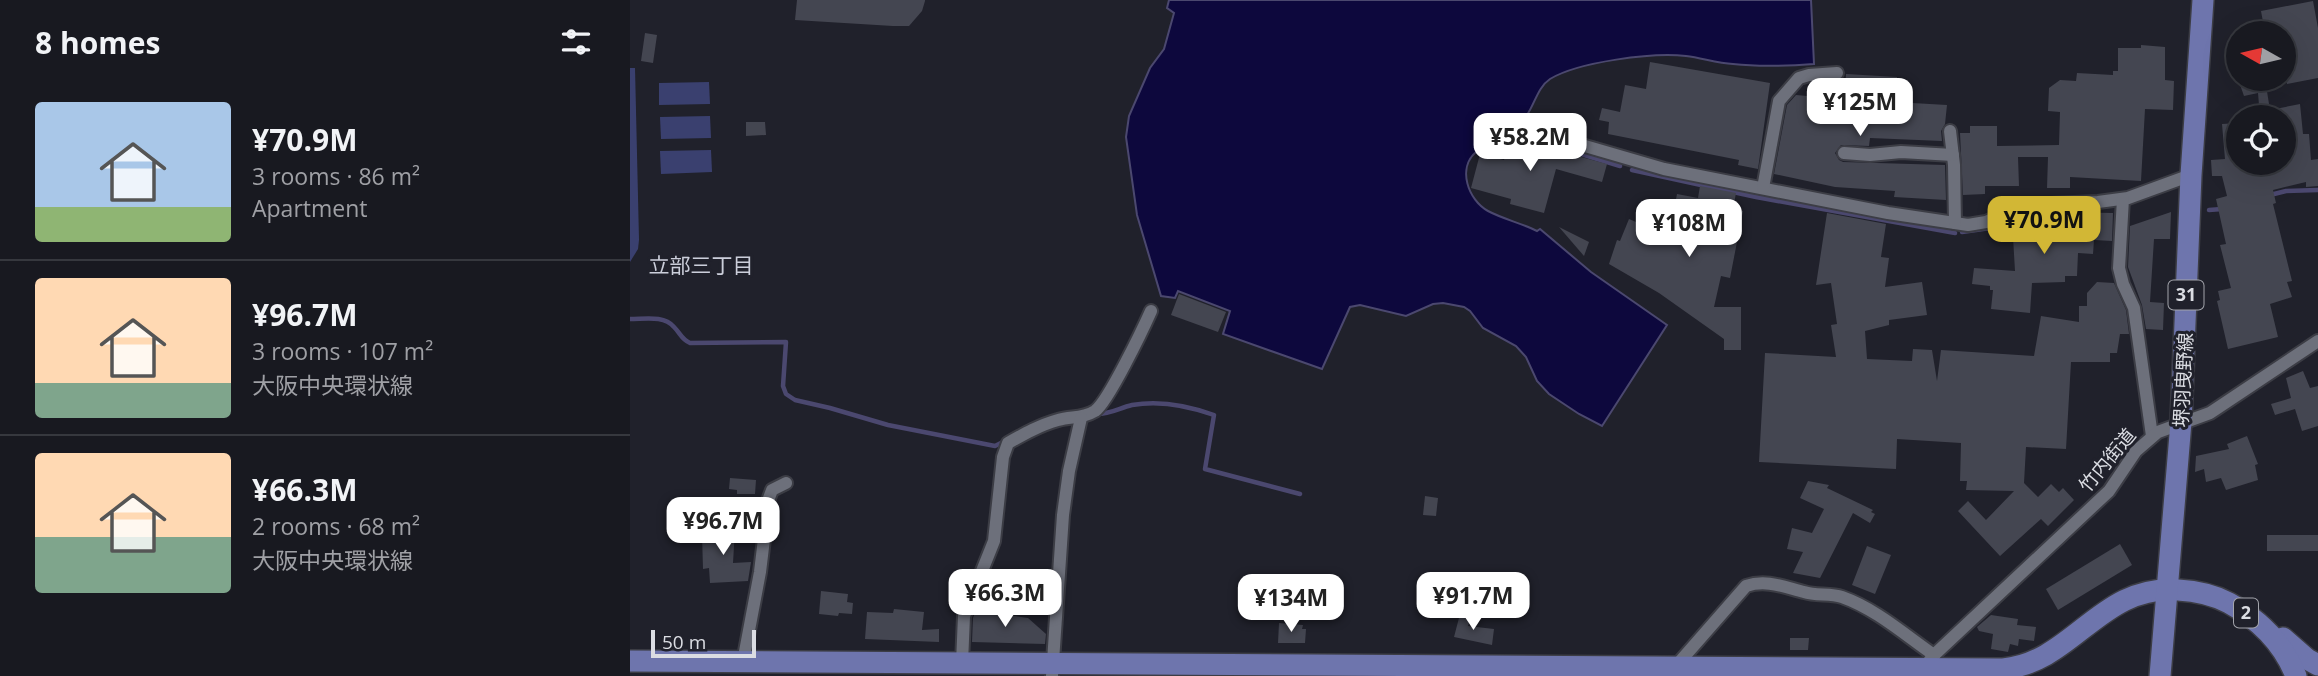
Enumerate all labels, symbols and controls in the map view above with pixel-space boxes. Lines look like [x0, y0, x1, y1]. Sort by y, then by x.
north arrow [2226, 21, 2296, 91]
map controls [2226, 21, 2296, 175]
text: 8 homes [35, 22, 160, 63]
icon: filters [557, 23, 595, 61]
pin: ¥125M [1811, 78, 1909, 138]
text: ¥125M [1823, 85, 1897, 117]
button: locate [2226, 105, 2296, 175]
pin: ¥58.2M [1473, 114, 1587, 173]
text: ¥70.9M [252, 119, 357, 160]
text: ¥58.2M [1490, 120, 1570, 152]
icon: home [91, 130, 175, 214]
text: 3 rooms · 86 m² [252, 160, 420, 192]
text: Apartment [252, 192, 368, 224]
pin: ¥70.9M [1987, 196, 2101, 256]
pin: ¥108M [1640, 200, 1738, 259]
text: ¥70.9M [2004, 203, 2084, 235]
text: ¥108M [1652, 206, 1726, 238]
district label: 立部三丁目 [649, 251, 754, 279]
road number: 31 [2168, 281, 2204, 310]
text: ¥96.7M [252, 294, 357, 335]
icon: home [91, 306, 175, 390]
street label: 堺羽曳野線 [2168, 332, 2198, 428]
text: 3 rooms · 107 m² [252, 335, 433, 367]
text: 大阪中央環状線 [252, 369, 413, 401]
street label: 竹内街道 [2073, 423, 2141, 497]
text: ¥66.3M [252, 469, 357, 510]
icon: home [91, 481, 175, 565]
pin: ¥96.7M [666, 498, 780, 557]
text: ¥96.7M [683, 504, 763, 536]
text: 2 rooms · 68 m² [252, 510, 420, 542]
text: 大阪中央環状線 [252, 544, 413, 576]
pin: ¥66.3M [948, 570, 1062, 629]
pin: ¥91.7M [1416, 572, 1530, 632]
pin: ¥134M [1242, 574, 1340, 634]
text: ¥66.3M [965, 576, 1045, 608]
text: ¥91.7M [1433, 579, 1513, 611]
text: ¥134M [1254, 581, 1328, 613]
road number: 2 [2234, 598, 2258, 628]
scale bar [651, 627, 756, 659]
text: 50 m [662, 629, 706, 655]

